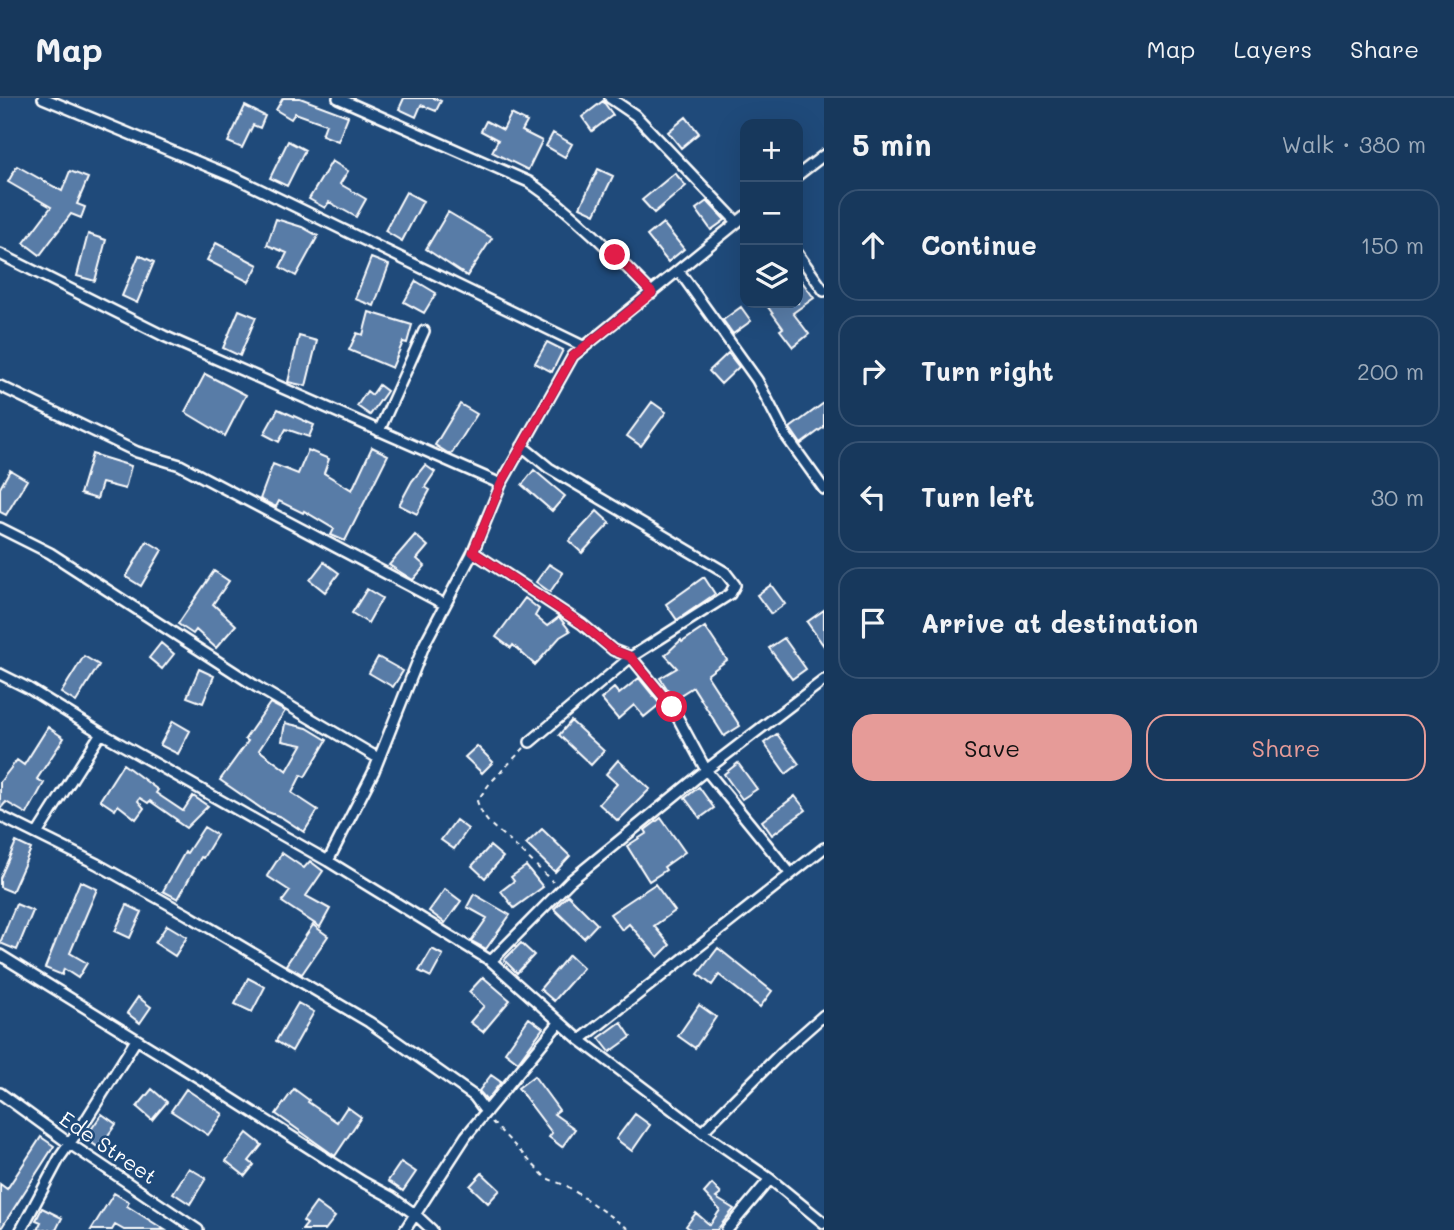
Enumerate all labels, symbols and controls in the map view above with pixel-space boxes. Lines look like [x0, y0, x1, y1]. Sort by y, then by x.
text: Map [35, 27, 103, 70]
text: Map [1147, 33, 1195, 64]
text: Layers [1233, 33, 1312, 64]
text: Share [1350, 33, 1419, 64]
map controls [740, 119, 803, 308]
button: + [740, 119, 803, 182]
text: 5 min [852, 124, 932, 164]
text: Walk · 380 m [1281, 129, 1426, 159]
button: − [740, 182, 803, 245]
icon: ahead [854, 226, 892, 264]
text: Continue [921, 228, 1037, 262]
text: 150 m [1360, 230, 1424, 260]
route end [599, 239, 630, 270]
button: layers [740, 245, 803, 308]
icon: right [854, 352, 892, 390]
text: Turn right [921, 354, 1054, 388]
text: 200 m [1357, 356, 1424, 386]
icon: left [854, 478, 892, 516]
text: Turn left [921, 480, 1034, 514]
text: 30 m [1371, 482, 1424, 512]
icon: arrive [854, 604, 892, 642]
text: Arrive at destination [921, 606, 1198, 640]
route start [656, 691, 687, 722]
button: Save [852, 714, 1132, 781]
button: Share [1146, 714, 1426, 781]
street label: Ede Street [55, 1104, 163, 1189]

